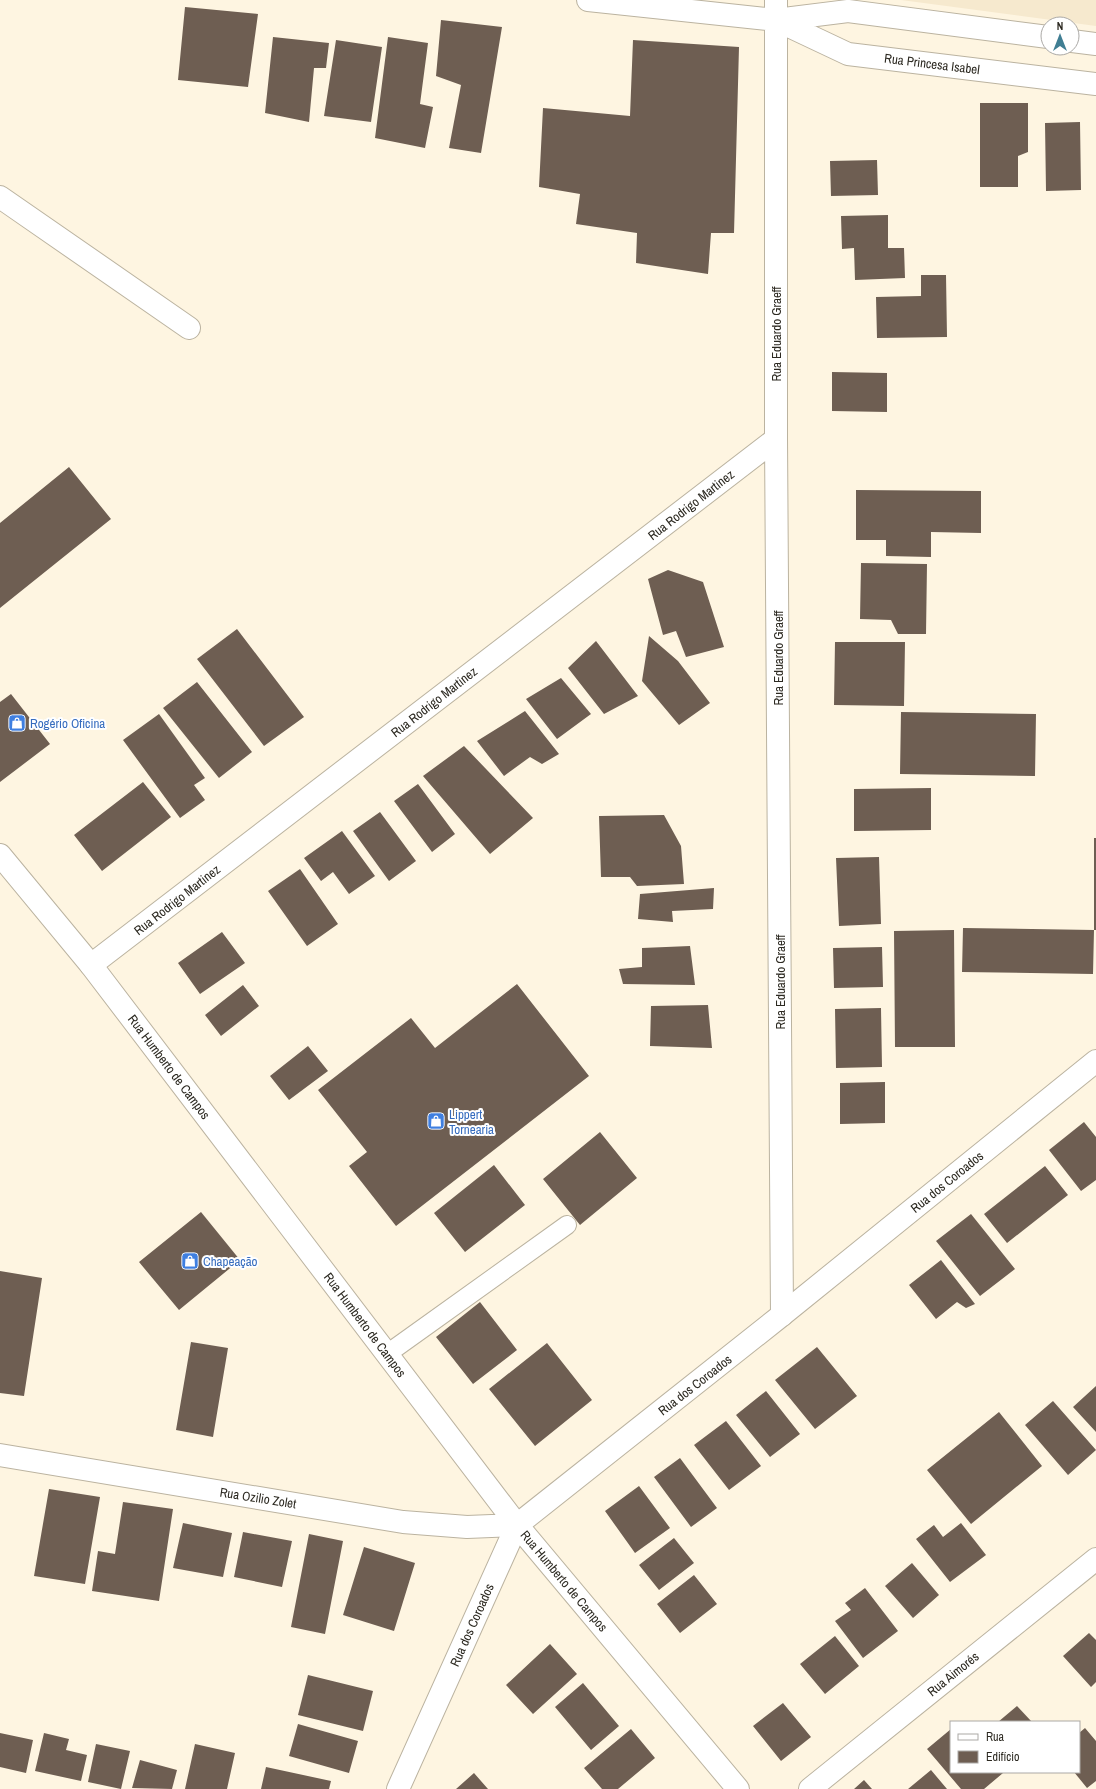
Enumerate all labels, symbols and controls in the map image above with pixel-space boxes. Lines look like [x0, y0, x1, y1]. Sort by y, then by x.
north arrow [1040, 16, 1080, 56]
text: N [1057, 19, 1063, 33]
street label: Rua Princesa Isabel [883, 50, 981, 78]
street label: Rua Eduardo Graeff [768, 286, 785, 382]
street label: Rua Rodrigo Martinez [644, 466, 738, 544]
street label: Rua Eduardo Graeff [770, 610, 787, 706]
street label: Rua Rodrigo Martinez [387, 663, 481, 741]
shop icon: Rogério Oficina [7, 713, 27, 733]
place label: Rogério Oficina [30, 715, 105, 732]
street label: Rua Rodrigo Martinez [130, 861, 224, 939]
street label: Rua Eduardo Graeff [772, 934, 789, 1030]
street label: Rua Humberto de Campos [124, 1011, 214, 1123]
place label: Lippert Tornearia [449, 1106, 494, 1138]
shop icon: Lippert Tornearia [426, 1111, 446, 1131]
street label: Rua dos Coroados [907, 1147, 987, 1217]
shop icon: Chapeação [180, 1251, 200, 1271]
place label: Chapeação [203, 1253, 258, 1270]
street label: Rua Humberto de Campos [320, 1269, 410, 1381]
street label: Rua dos Coroados [655, 1351, 735, 1419]
street label: Rua Ozilio Zolet [219, 1484, 297, 1512]
street label: Rua Humberto de Campos [517, 1527, 611, 1635]
street label: Rua dos Coroados [446, 1581, 498, 1669]
street label: Rua Aimorés [924, 1648, 982, 1700]
legend [950, 1721, 1080, 1773]
text: Rua [986, 1729, 1005, 1745]
text: Edifício [986, 1749, 1019, 1765]

